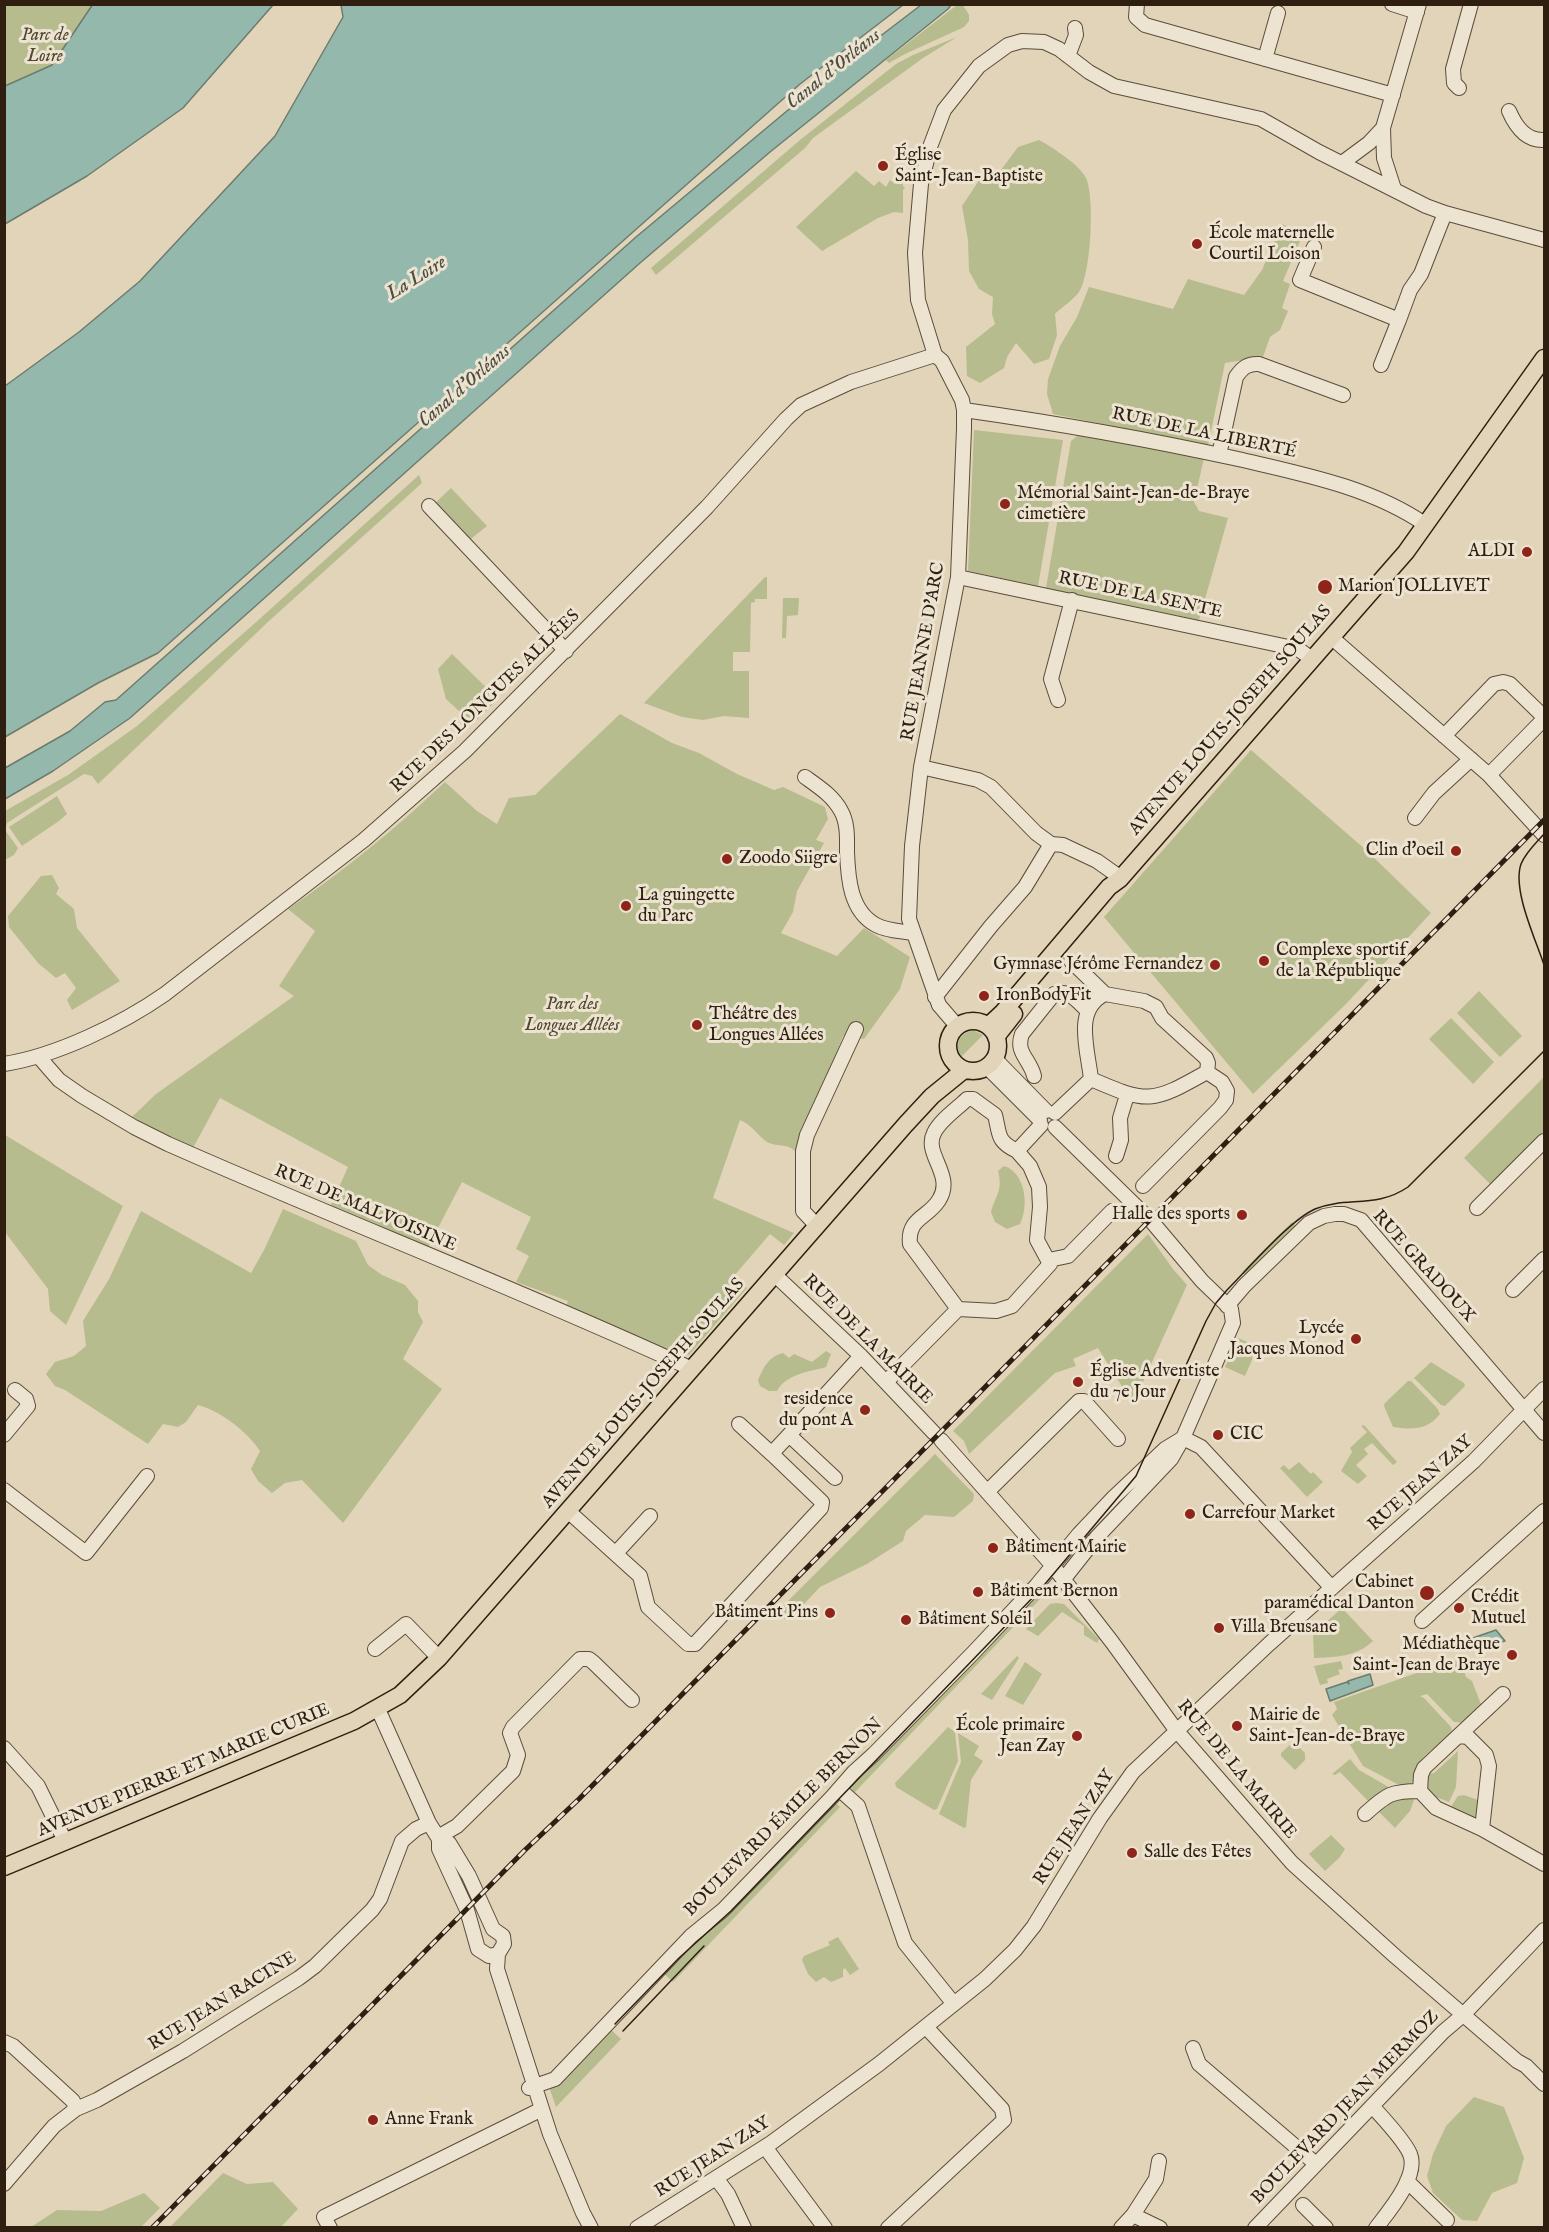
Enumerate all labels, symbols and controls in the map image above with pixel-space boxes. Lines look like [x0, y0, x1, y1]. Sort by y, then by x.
park label: Parc de Loire [21, 25, 69, 68]
water label: Canal d'Orléans [782, 25, 886, 115]
place label: Église Saint-Jean-Baptiste [895, 145, 1043, 188]
marker: Église Saint-Jean-Baptiste [876, 159, 890, 173]
place label: École maternelle Courtil Loison [1209, 223, 1334, 266]
marker: École maternelle Courtil Loison [1190, 237, 1204, 251]
water label: La Loire [383, 251, 451, 307]
water label: Canal d'Orléans [414, 340, 516, 434]
street label: RUE DE LA LIBERTÉ [1110, 404, 1298, 464]
place label: Mémorial Saint-Jean-de-Braye cimetière [1017, 483, 1250, 526]
marker: Mémorial Saint-Jean-de-Braye cimetière [998, 497, 1012, 511]
place label: ALDI [1468, 541, 1515, 563]
marker: ALDI [1520, 545, 1534, 559]
street label: RUE JEANNE D'ARC [898, 561, 950, 743]
street label: RUE DE LA SENTE [1056, 568, 1224, 624]
place label: Marion JOLLIVET [1338, 576, 1490, 598]
marker: Marion JOLLIVET [1316, 578, 1334, 596]
street label: AVENUE LOUIS-JOSEPH SOULAS [1125, 602, 1337, 840]
street label: RUE DES LONGUES ALLÉES [387, 606, 585, 798]
place label: Clin d'oeil [1366, 840, 1444, 862]
marker: Clin d'oeil [1449, 844, 1463, 858]
place label: Zoodo Siigre [739, 848, 838, 870]
marker: Zoodo Siigre [720, 852, 734, 866]
place label: La guingette du Parc [638, 885, 735, 928]
marker: La guingette du Parc [619, 899, 633, 913]
place label: Complexe sportif de la République [1276, 940, 1406, 982]
place label: Gymnase Jérôme Fernandez [993, 954, 1203, 976]
marker: Complexe sportif de la République [1257, 954, 1271, 968]
marker: Gymnase Jérôme Fernandez [1208, 958, 1222, 972]
place label: IronBodyFit [996, 985, 1092, 1007]
marker: IronBodyFit [977, 989, 991, 1003]
park label: Parc des Longues Allées [525, 994, 619, 1036]
place label: Théâtre des Longues Allées [709, 1004, 824, 1046]
marker: Théâtre des Longues Allées [690, 1018, 704, 1032]
street label: RUE DE MALVOISINE [271, 1161, 459, 1257]
place label: Halle des sports [1112, 1204, 1230, 1226]
street label: RUE GRADOUX [1367, 1206, 1479, 1328]
marker: Halle des sports [1235, 1208, 1249, 1222]
street label: RUE DE LA MAIRIE [798, 1271, 936, 1409]
street label: AVENUE LOUIS-JOSEPH SOULAS [538, 1275, 750, 1513]
place label: Lycée Jacques Monod [1230, 1318, 1344, 1360]
marker: Lycée Jacques Monod [1349, 1332, 1363, 1346]
place label: Église Adventiste du 7e Jour [1090, 1361, 1220, 1404]
marker: Église Adventiste du 7e Jour [1071, 1375, 1085, 1389]
place label: residence du pont A [779, 1389, 853, 1432]
marker: residence du pont A [858, 1403, 872, 1417]
place label: CIC [1230, 1424, 1263, 1446]
marker: CIC [1211, 1428, 1225, 1442]
street label: RUE JEAN ZAY [1364, 1432, 1478, 1536]
place label: Carrefour Market [1202, 1503, 1335, 1525]
marker: Carrefour Market [1183, 1507, 1197, 1521]
place label: Bâtiment Mairie [1005, 1537, 1127, 1559]
marker: Bâtiment Mairie [986, 1541, 1000, 1555]
place label: Cabinet paramédical Danton [1264, 1572, 1414, 1614]
place label: Bâtiment Bernon [990, 1581, 1118, 1603]
marker: Cabinet paramédical Danton [1418, 1584, 1436, 1602]
marker: Bâtiment Bernon [971, 1585, 985, 1599]
place label: Crédit Mutuel [1471, 1587, 1526, 1630]
marker: Crédit Mutuel [1452, 1601, 1466, 1615]
place label: Bâtiment Pins [714, 1602, 818, 1624]
marker: Bâtiment Pins [823, 1606, 837, 1620]
place label: Bâtiment Soleil [918, 1609, 1032, 1631]
marker: Bâtiment Soleil [899, 1613, 913, 1627]
place label: Villa Breusane [1231, 1617, 1337, 1639]
marker: Villa Breusane [1212, 1621, 1226, 1635]
place label: Médiathèque Saint-Jean de Braye [1353, 1634, 1500, 1676]
marker: Médiathèque Saint-Jean de Braye [1505, 1648, 1519, 1662]
street label: RUE DE LA MAIRIE [1172, 1696, 1300, 1844]
street label: AVENUE PIERRE ET MARIE CURIE [35, 1699, 333, 1843]
place label: Mairie de Saint-Jean-de-Braye [1249, 1705, 1405, 1748]
street label: BOULEVARD ÉMILE BERNON [680, 1714, 888, 1922]
place label: École primaire Jean Zay [956, 1715, 1065, 1758]
marker: Mairie de Saint-Jean-de-Braye [1230, 1719, 1244, 1733]
marker: École primaire Jean Zay [1070, 1729, 1084, 1743]
street label: RUE JEAN ZAY [1030, 1766, 1120, 1890]
place label: Salle des Fêtes [1144, 1842, 1251, 1864]
marker: Salle des Fêtes [1125, 1846, 1139, 1860]
street label: RUE JEAN RACINE [145, 1948, 301, 2056]
street label: BOULEVARD JEAN MERMOZ [1248, 2007, 1444, 2209]
place label: Anne Frank [385, 2109, 473, 2131]
marker: Anne Frank [366, 2113, 380, 2127]
street label: RUE JEAN ZAY [651, 2113, 775, 2203]

